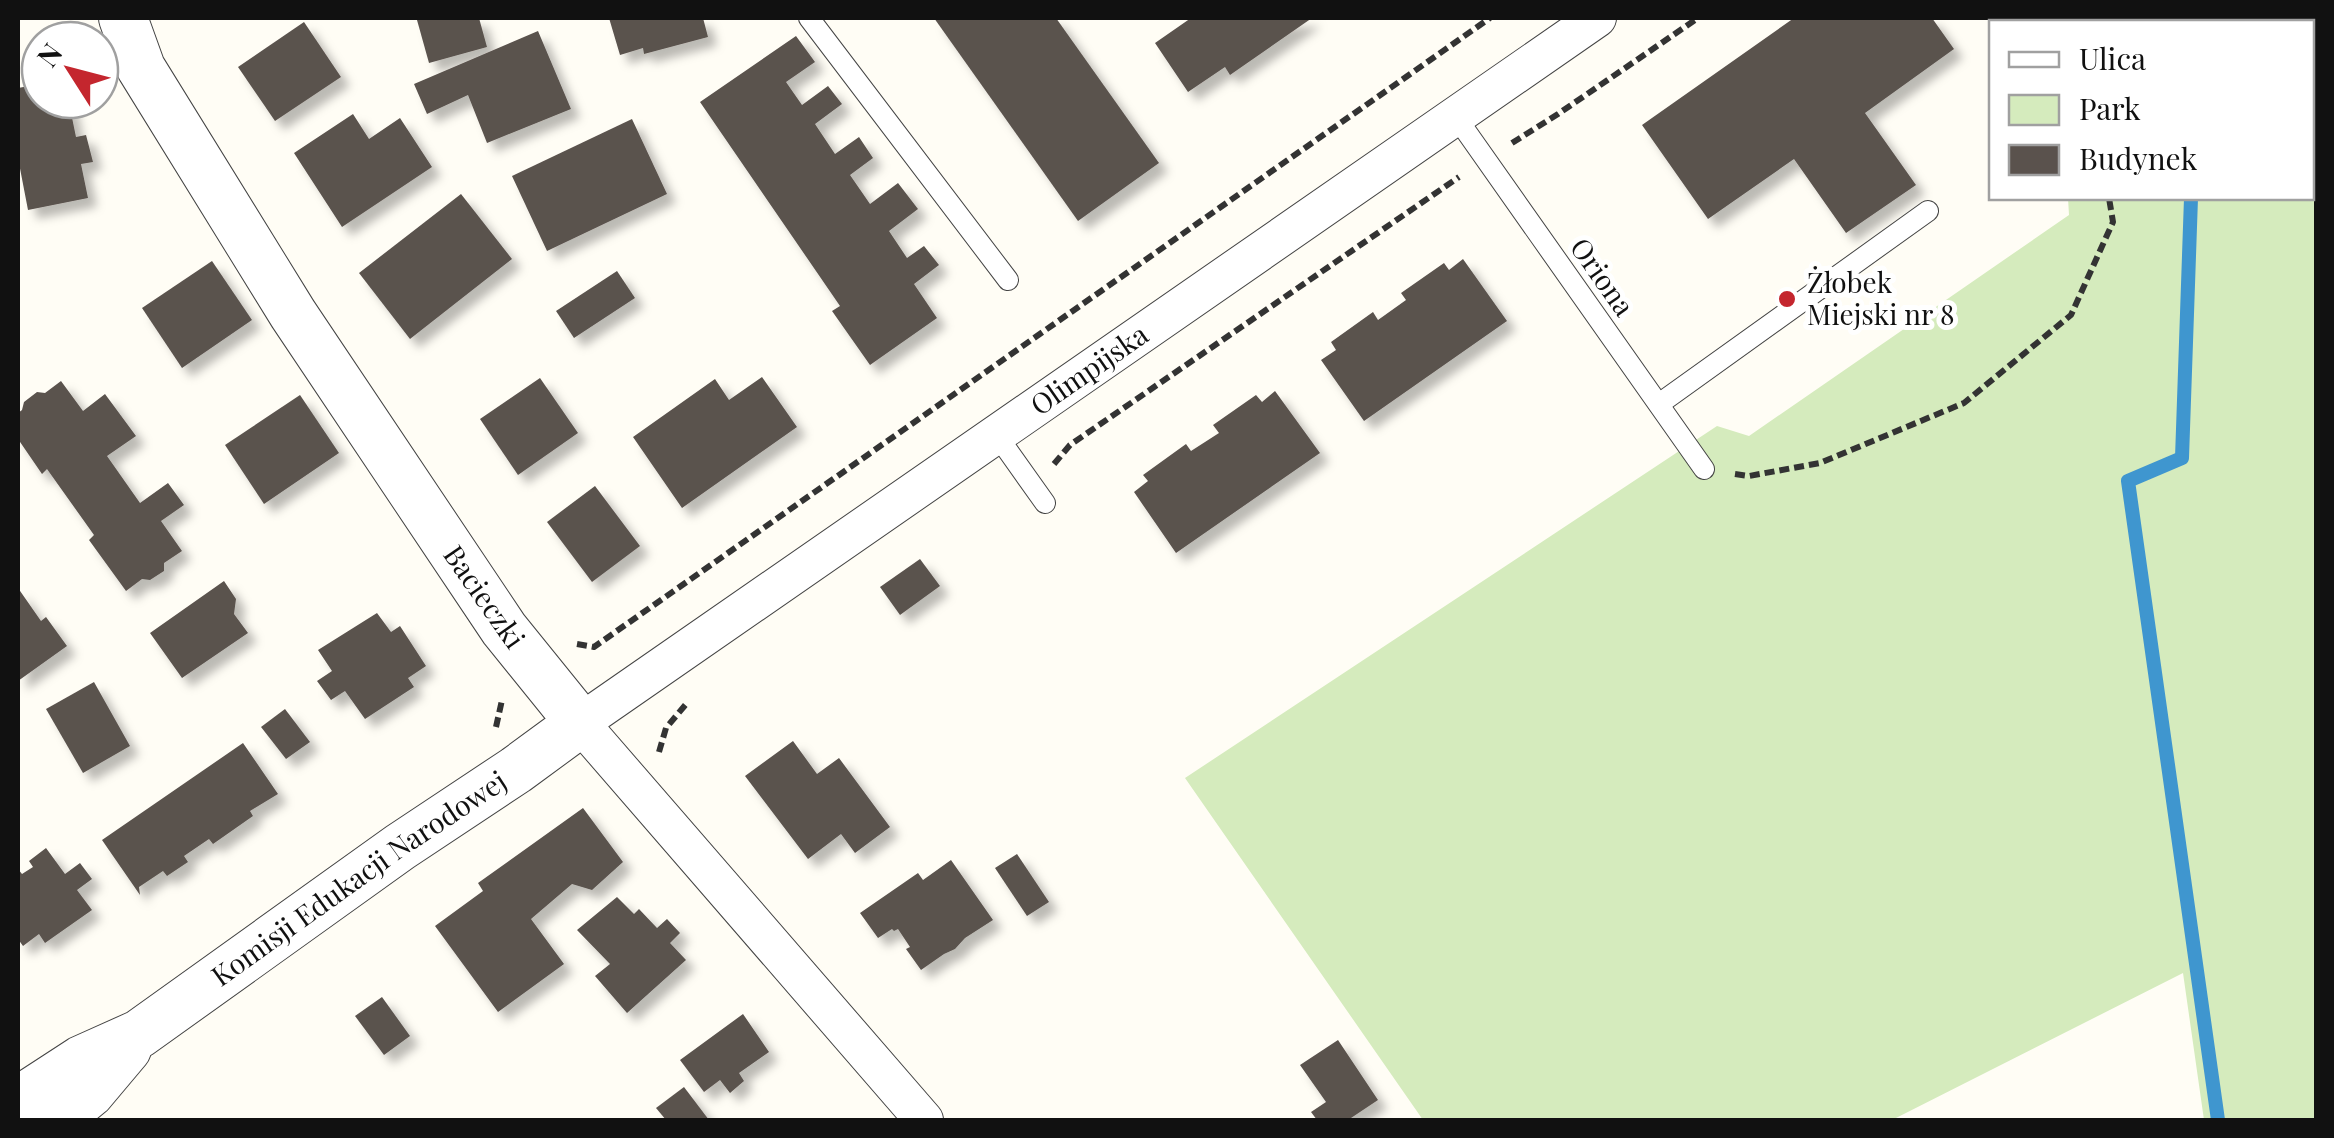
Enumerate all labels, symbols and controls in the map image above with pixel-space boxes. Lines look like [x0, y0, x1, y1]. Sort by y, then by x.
north arrow [20, 20, 120, 120]
legend [1989, 20, 2314, 200]
text: N [28, 35, 69, 73]
text: Ulica [2079, 38, 2146, 78]
text: Park [2079, 88, 2141, 128]
text: Budynek [2079, 138, 2198, 178]
street label: Oriona [1563, 230, 1643, 323]
place label: Żłobek Miejski nr 8 [1807, 263, 1954, 332]
marker: Żłobek Miejski nr 8 [1776, 288, 1798, 310]
street label: Olimpijska [1022, 315, 1155, 422]
street label: Bacieczki [436, 537, 534, 655]
street label: Komisji Edukacji Narodowej [203, 762, 513, 993]

